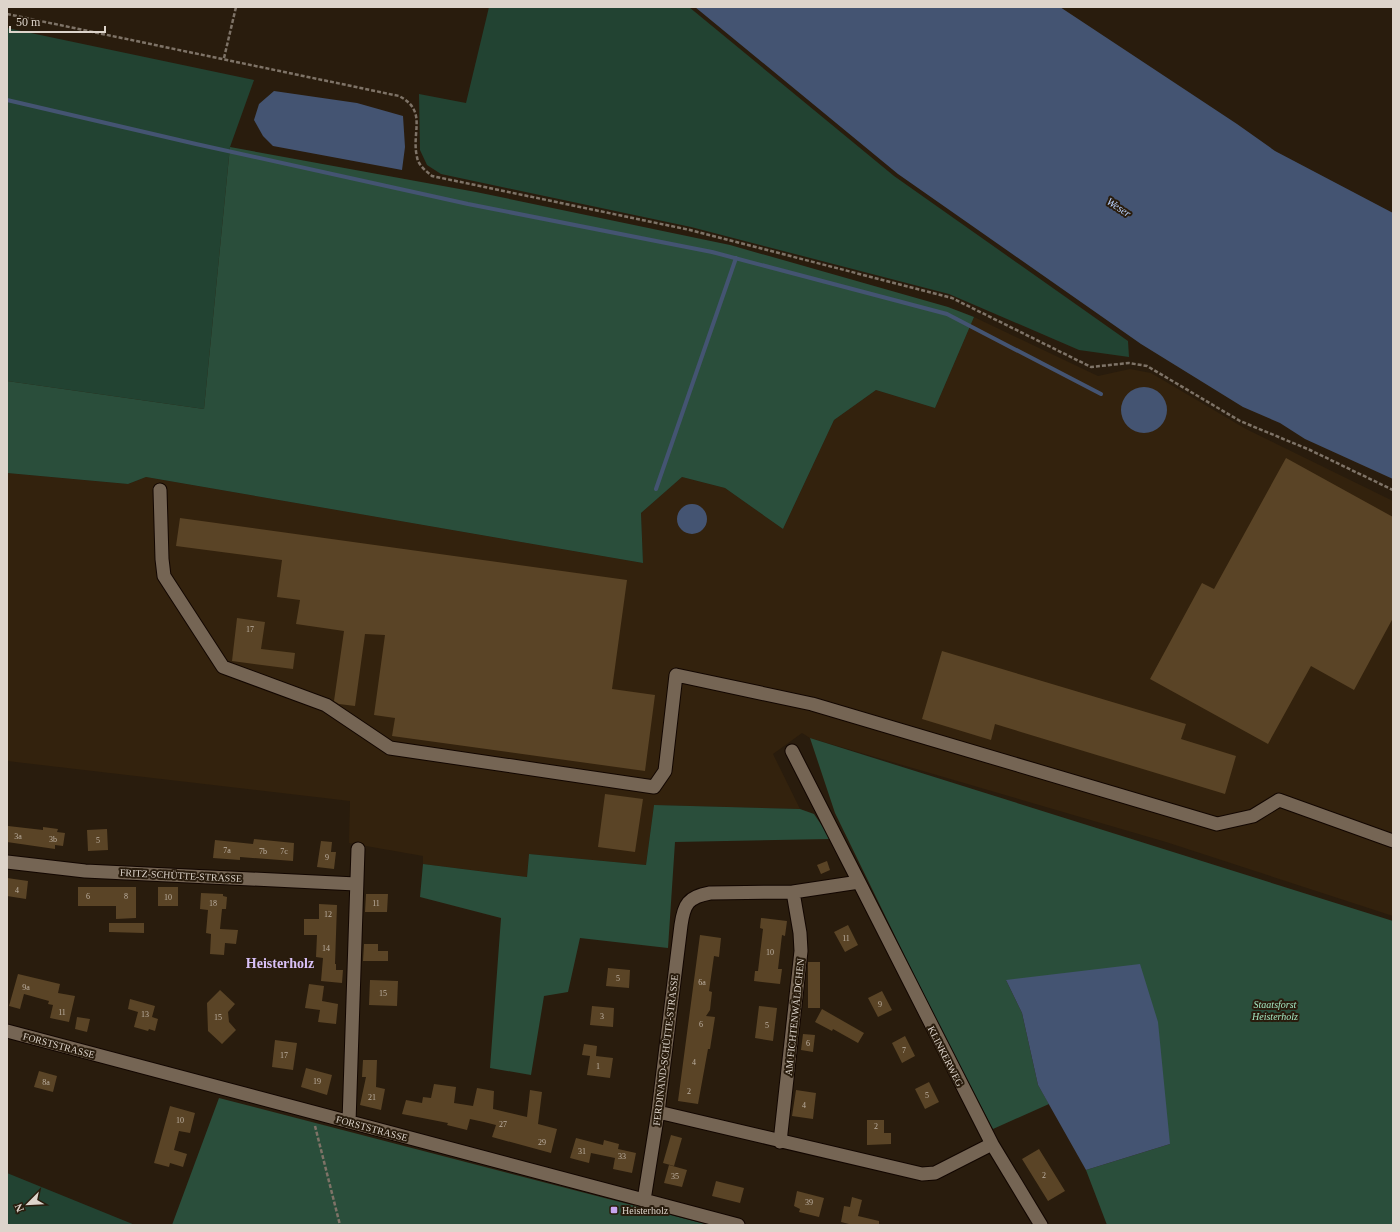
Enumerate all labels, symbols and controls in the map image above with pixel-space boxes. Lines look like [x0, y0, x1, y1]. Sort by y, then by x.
scale bar [10, 8, 105, 34]
text: 50 m [16, 15, 41, 29]
water label: Weser [1105, 195, 1134, 220]
house number: 17 [246, 625, 254, 634]
house number: 3a [14, 832, 22, 841]
house number: 3b [49, 835, 57, 844]
house number: 5 [96, 836, 100, 845]
house number: 7a [223, 846, 231, 855]
house number: 7b [259, 847, 267, 856]
house number: 7c [280, 847, 288, 856]
house number: 9 [325, 853, 329, 862]
street label: FRITZ-SCHÜTTE-STRASSE [120, 867, 242, 884]
house number: 4 [15, 886, 19, 895]
house number: 6 [86, 892, 90, 901]
house number: 8 [124, 892, 128, 901]
house number: 10 [164, 893, 172, 902]
house number: 18 [209, 899, 217, 908]
house number: 11 [372, 899, 380, 908]
house number: 12 [324, 910, 332, 919]
house number: 11 [842, 934, 850, 943]
house number: 14 [322, 944, 330, 953]
house number: 10 [766, 948, 774, 957]
district label: Heisterholz [246, 956, 314, 971]
street label: AM FICHTENWÄLDCHEN [783, 958, 806, 1076]
house number: 5 [616, 974, 620, 983]
street label: FERDINAND-SCHÜTTE-STRASSE [651, 974, 680, 1126]
house number: 6a [698, 978, 706, 987]
house number: 9a [22, 983, 30, 992]
house number: 15 [379, 989, 387, 998]
park label: Staatsforst Heisterholz [1251, 999, 1298, 1022]
house number: 9 [878, 1000, 882, 1009]
house number: 11 [58, 1008, 66, 1017]
house number: 13 [141, 1010, 149, 1019]
house number: 3 [600, 1012, 604, 1021]
house number: 15 [214, 1013, 222, 1022]
house number: 6 [699, 1020, 703, 1029]
house number: 5 [765, 1021, 769, 1030]
street label: KLINKERWEG [926, 1024, 965, 1088]
street label: FORSTSTRASSE [22, 1031, 96, 1060]
house number: 6 [806, 1039, 810, 1048]
house number: 7 [902, 1046, 906, 1055]
house number: 17 [280, 1051, 288, 1060]
house number: 4 [692, 1058, 696, 1067]
house number: 1 [596, 1062, 600, 1071]
house number: 19 [313, 1077, 321, 1086]
house number: 8a [42, 1078, 50, 1087]
house number: 2 [687, 1087, 691, 1096]
house number: 5 [925, 1091, 929, 1100]
house number: 21 [368, 1093, 376, 1102]
house number: 4 [802, 1101, 806, 1110]
street label: FORSTSTRASSE [335, 1114, 409, 1143]
house number: 10 [176, 1116, 184, 1125]
house number: 27 [499, 1120, 507, 1129]
house number: 2 [874, 1122, 878, 1131]
house number: 29 [538, 1138, 546, 1147]
house number: 31 [578, 1147, 586, 1156]
house number: 33 [618, 1152, 626, 1161]
house number: 2 [1042, 1171, 1046, 1180]
house number: 35 [671, 1172, 679, 1181]
north arrow [8, 1184, 48, 1224]
house number: 39 [805, 1198, 813, 1207]
text: N [12, 1202, 26, 1214]
marker: Heisterholz [609, 1205, 619, 1215]
place label: Heisterholz [622, 1205, 669, 1216]

